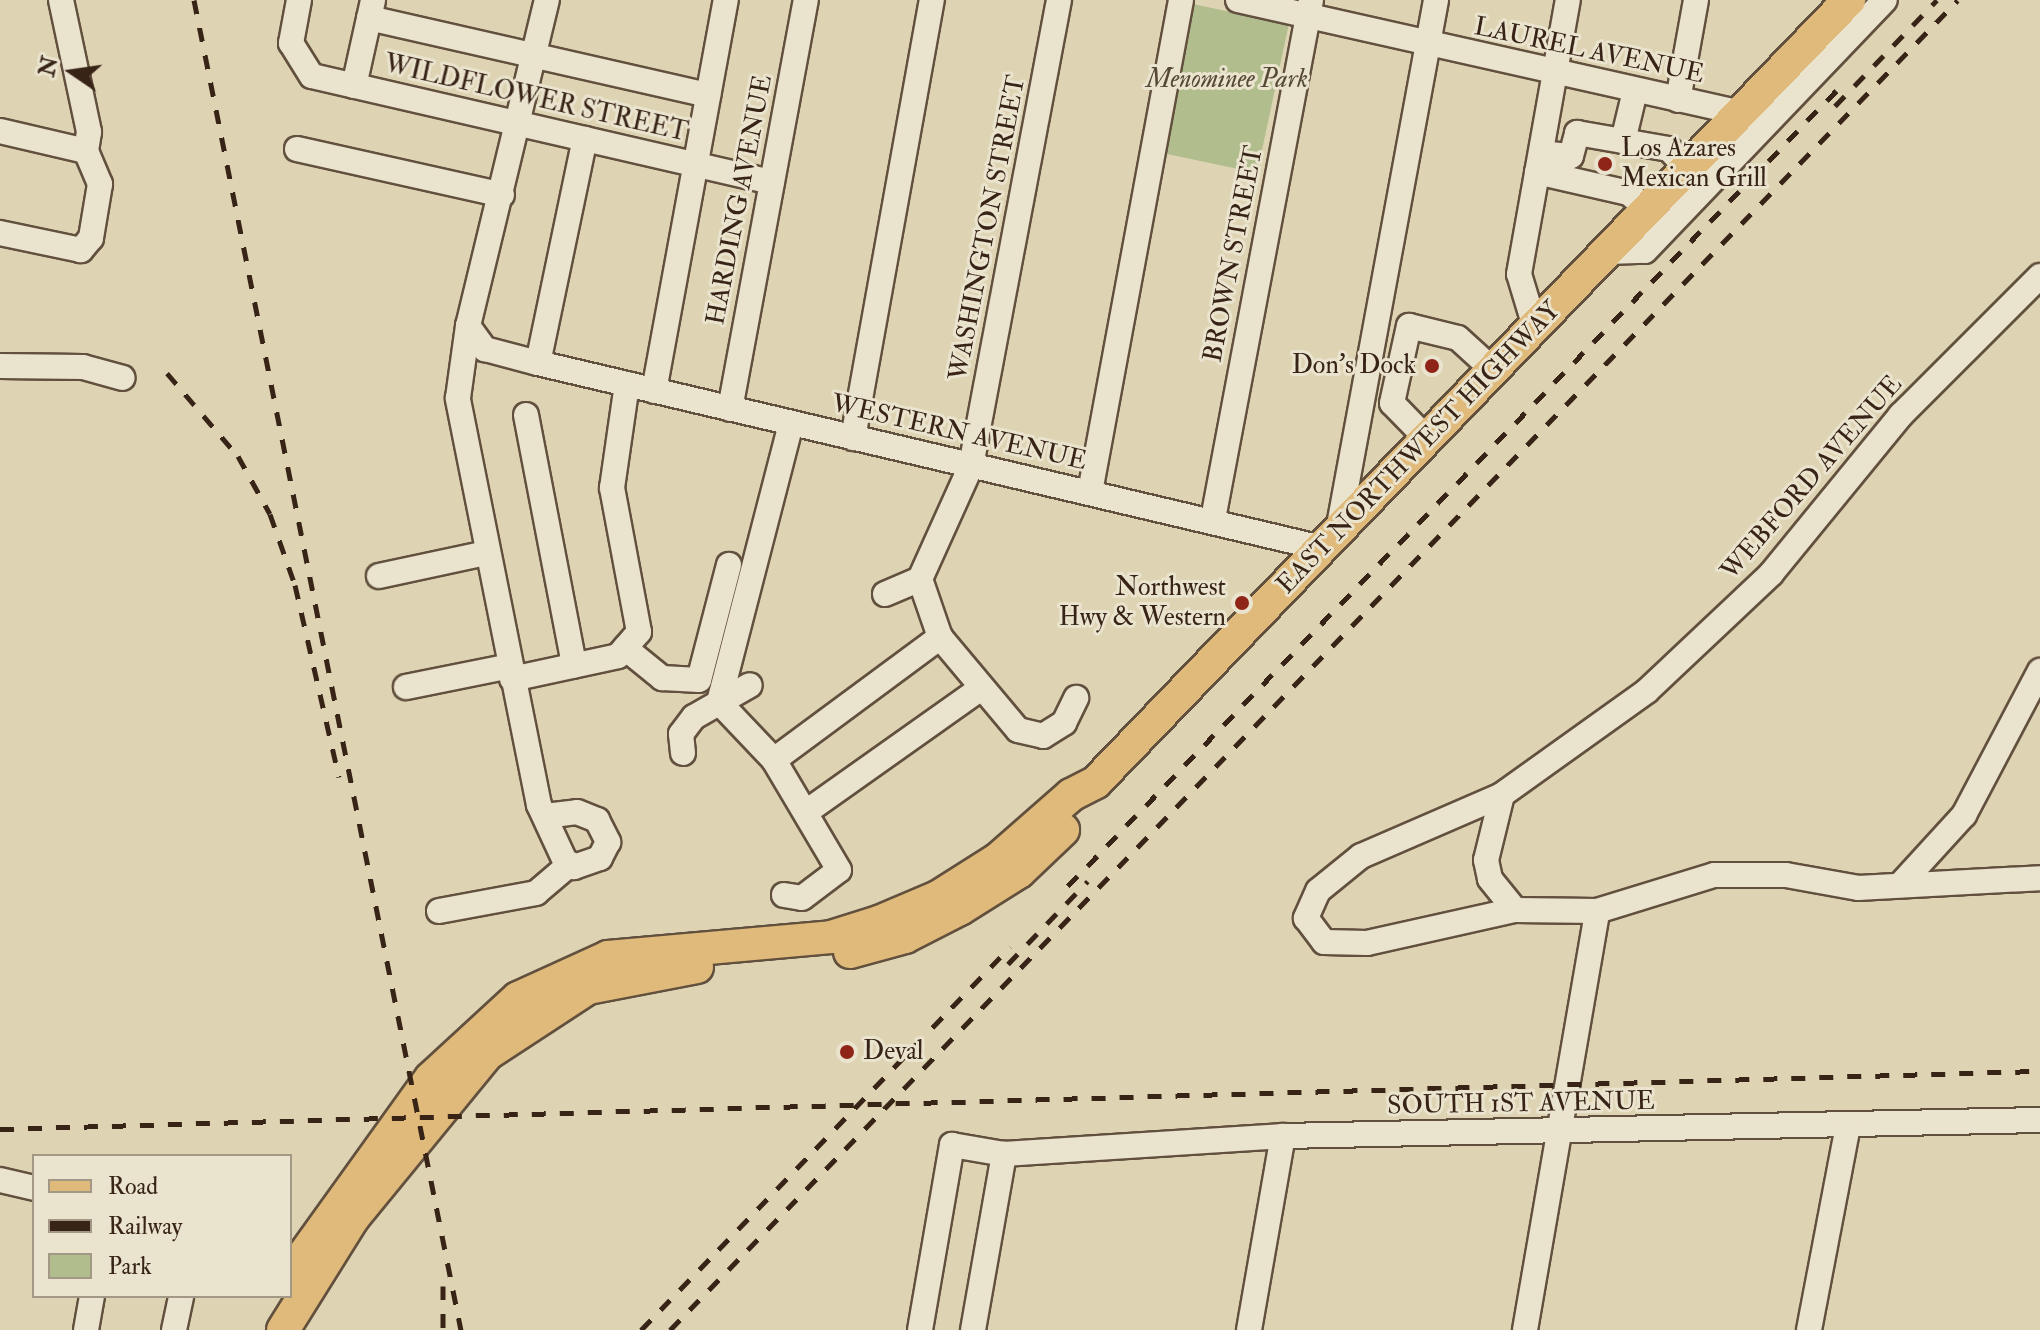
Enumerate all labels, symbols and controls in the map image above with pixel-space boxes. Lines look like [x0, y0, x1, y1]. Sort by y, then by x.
street label: LAUREL AVENUE [1471, 11, 1707, 91]
north arrow [32, 32, 112, 112]
street label: WILDFLOWER STREET [381, 49, 691, 149]
text: N [33, 54, 64, 79]
park label: Menominee Park [1146, 64, 1308, 96]
street label: HARDING AVENUE [700, 72, 780, 328]
street label: WASHINGTON STREET [943, 73, 1033, 383]
place label: Los Azares Mexican Grill [1621, 133, 1767, 194]
street label: BROWN STREET [1198, 143, 1270, 365]
marker: Los Azares Mexican Grill [1596, 155, 1614, 173]
street label: EAST NORTHWEST HIGHWAY [1271, 295, 1567, 601]
place label: Don's Dock [1292, 350, 1416, 382]
marker: Don's Dock [1423, 357, 1441, 375]
street label: WEBFORD AVENUE [1715, 369, 1909, 587]
street label: WESTERN AVENUE [828, 388, 1090, 478]
place label: Northwest Hwy & Western [1059, 572, 1226, 634]
marker: Northwest Hwy & Western [1233, 594, 1251, 612]
place label: Deval [863, 1036, 923, 1068]
marker: Deval [838, 1043, 856, 1061]
street label: SOUTH 1ST AVENUE [1387, 1086, 1655, 1122]
legend [32, 1154, 292, 1298]
text: Road [108, 1171, 158, 1202]
text: Railway [108, 1211, 182, 1242]
text: Park [108, 1251, 152, 1282]

